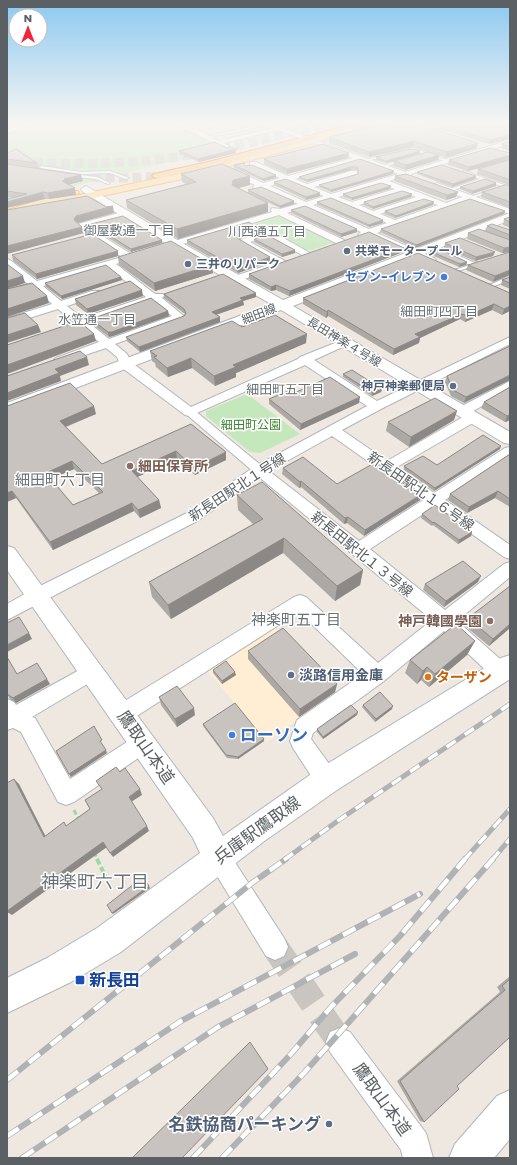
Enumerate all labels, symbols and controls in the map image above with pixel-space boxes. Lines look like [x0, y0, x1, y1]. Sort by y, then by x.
north arrow [8, 8, 48, 48]
text: N [24, 10, 32, 26]
district label: 御屋敷通一丁目 [83, 221, 175, 240]
district label: 川西通五丁目 [228, 222, 306, 241]
place label: 共栄モータープール [355, 242, 462, 259]
marker: 共栄モータープール [342, 246, 352, 256]
place label: 三井のリパーク [196, 255, 280, 272]
marker: 三井のリパーク [183, 259, 193, 269]
place label: セブン-イレブン [345, 268, 436, 285]
marker: セブン-イレブン [439, 272, 449, 282]
street label: 細田線 [239, 299, 279, 328]
district label: 細田町四丁目 [400, 302, 478, 321]
district label: 水笠通一丁目 [58, 310, 136, 329]
street label: 長田神楽４号線 [304, 313, 385, 370]
place label: 神戸神楽郵便局 [361, 377, 445, 394]
district label: 細田町五丁目 [246, 380, 324, 399]
marker: 神戸神楽郵便局 [448, 381, 458, 391]
park label: 細田町公園 [221, 416, 281, 433]
street label: 新長田駅北１６号線 [364, 447, 478, 535]
street label: 新長田駅北１号線 [185, 448, 289, 526]
place label: 細田保育所 [138, 456, 208, 476]
marker: 細田保育所 [125, 461, 135, 471]
district label: 細田町六丁目 [15, 469, 105, 490]
street label: 新長田駅北１３号線 [307, 507, 417, 601]
district label: 神楽町五丁目 [251, 609, 341, 630]
place label: 神戸韓國學園 [398, 611, 482, 631]
marker: 神戸韓國學園 [485, 616, 495, 626]
place label: 淡路信用金庫 [299, 665, 383, 685]
place label: ターザン [436, 667, 492, 687]
marker: 淡路信用金庫 [286, 670, 296, 680]
marker: ターザン [423, 672, 433, 682]
street label: 鷹取山本道 [112, 705, 180, 789]
place label: ローソン [240, 723, 308, 747]
marker: ローソン [227, 730, 237, 740]
street label: 兵庫駅鷹取線 [209, 790, 305, 870]
district label: 神楽町六丁目 [41, 869, 149, 894]
place label: 新長田 [89, 968, 140, 992]
marker: 新長田 [74, 974, 86, 986]
street label: 鷹取山本道 [347, 1058, 417, 1140]
place label: 名鉄協商パーキング [169, 1112, 321, 1136]
marker: 名鉄協商パーキング [324, 1119, 334, 1129]

